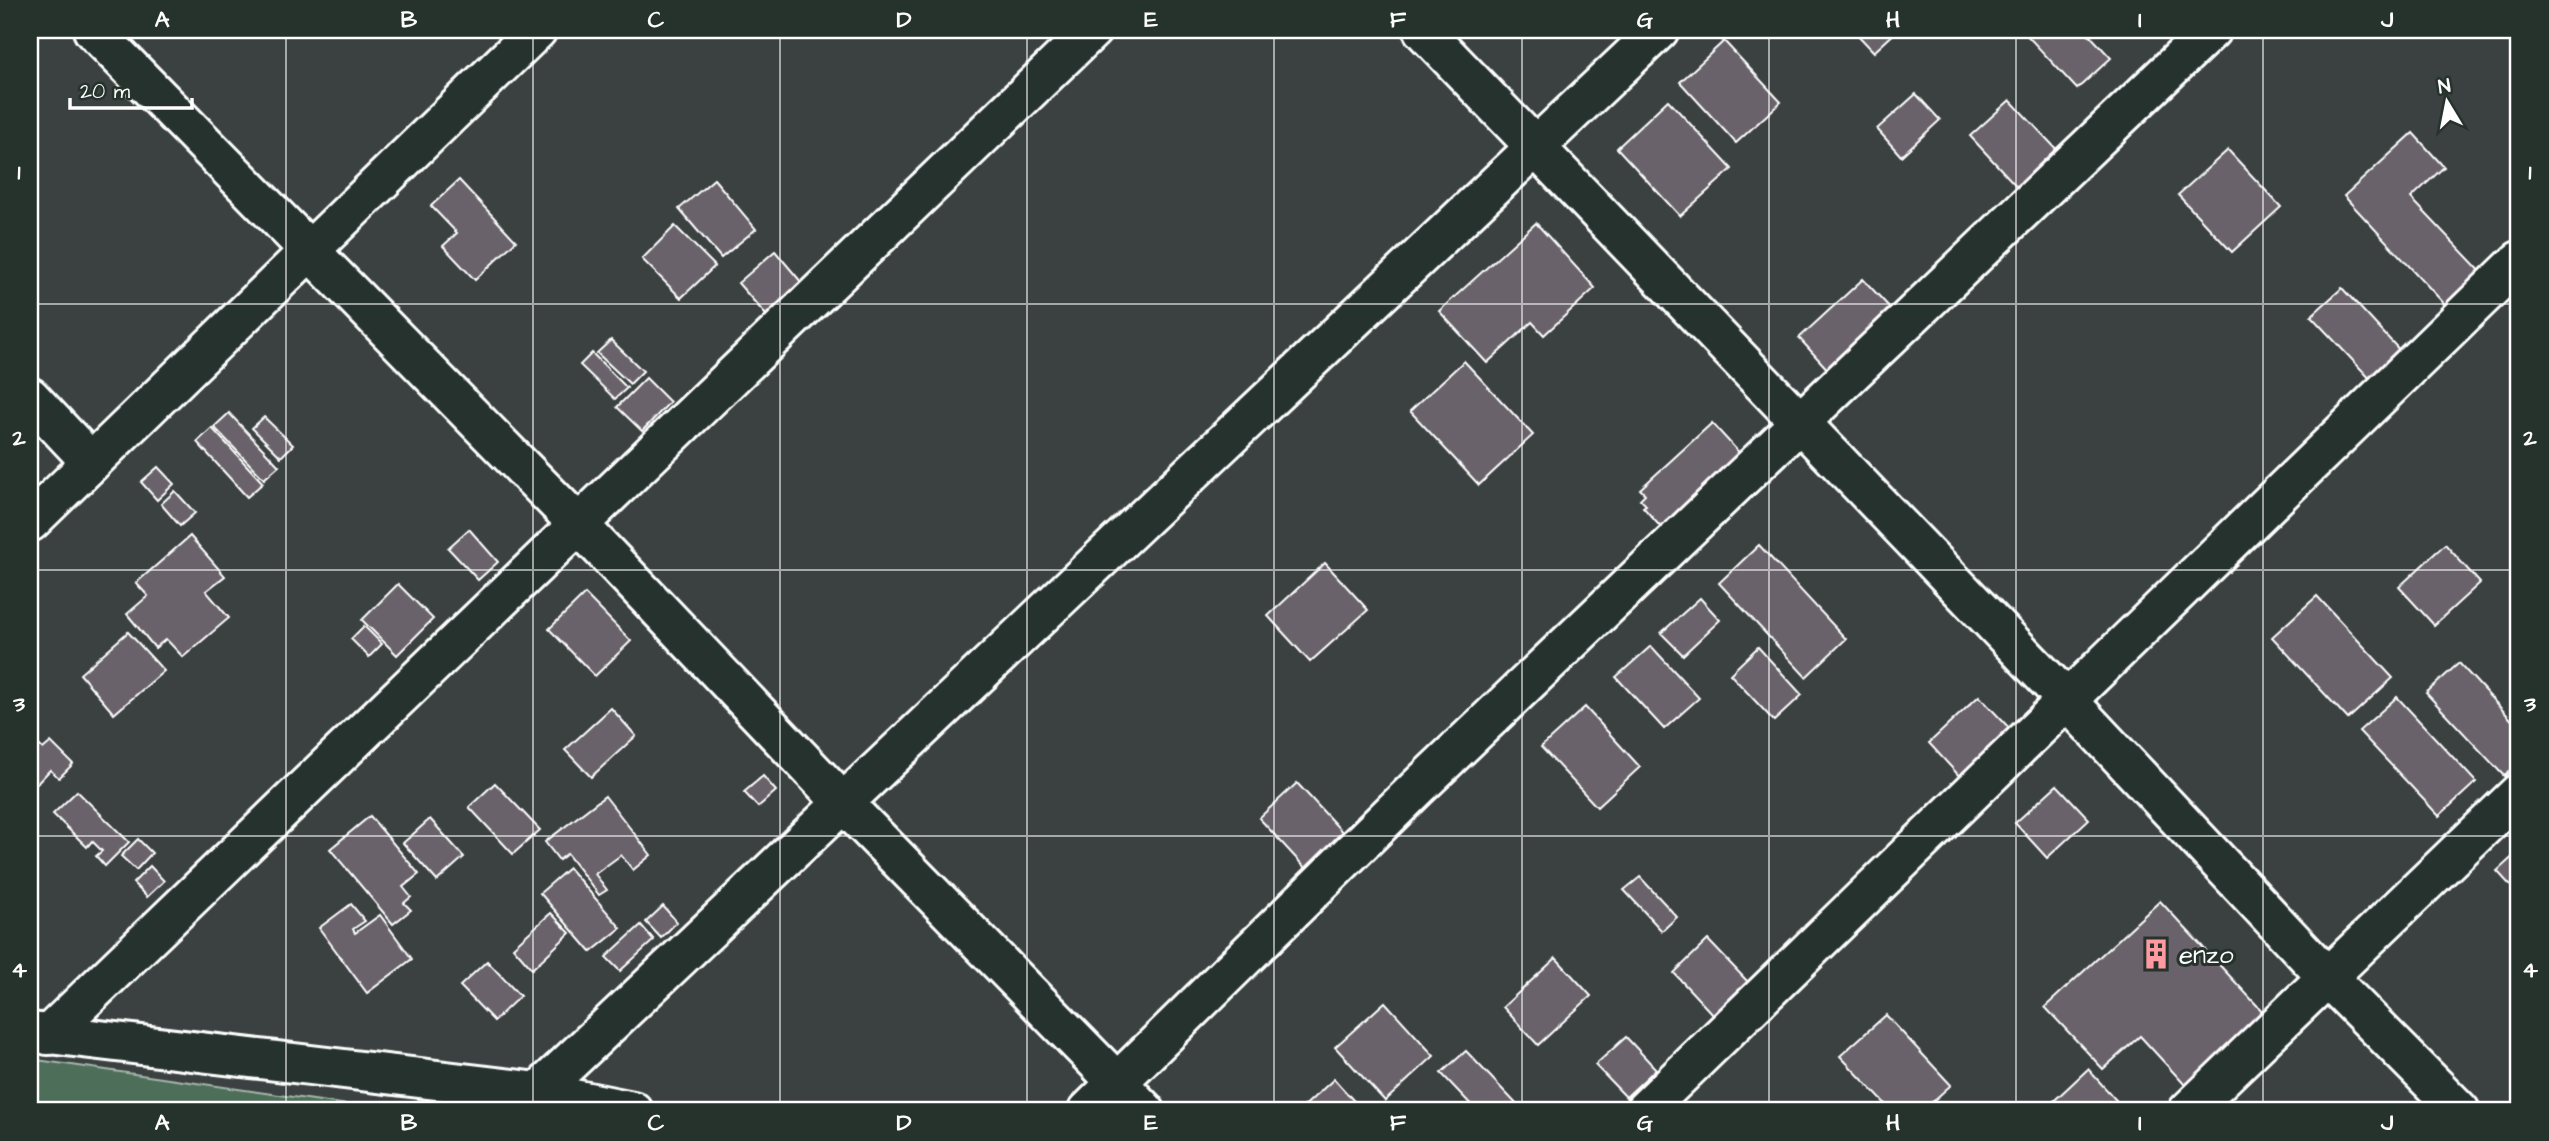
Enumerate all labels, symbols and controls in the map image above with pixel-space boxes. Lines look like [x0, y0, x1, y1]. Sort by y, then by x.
text: A [155, 4, 170, 36]
text: B [401, 4, 418, 36]
text: C [648, 4, 665, 36]
text: D [897, 4, 912, 36]
text: E [1144, 4, 1158, 36]
text: F [1390, 4, 1407, 36]
text: G [1637, 4, 1653, 36]
text: H [1886, 4, 1900, 36]
text: I [2138, 4, 2142, 36]
text: J [2380, 4, 2394, 36]
scale bar [70, 66, 192, 110]
north arrow [2412, 66, 2482, 136]
text: N [2436, 72, 2453, 101]
text: 20 m [80, 77, 131, 106]
text: 1 [18, 156, 21, 188]
text: 1 [2529, 156, 2532, 188]
text: 2 [11, 422, 26, 454]
text: 2 [2522, 422, 2537, 454]
text: 3 [12, 688, 25, 720]
text: 3 [2523, 688, 2536, 720]
building icon: enzo [2139, 937, 2173, 971]
place label: enzo [2179, 937, 2234, 973]
text: 4 [11, 954, 27, 986]
text: 4 [2522, 954, 2538, 986]
text: A [155, 1107, 170, 1139]
text: B [401, 1107, 418, 1139]
text: C [648, 1107, 665, 1139]
text: D [897, 1107, 912, 1139]
text: E [1144, 1107, 1158, 1139]
text: F [1390, 1107, 1407, 1139]
text: G [1637, 1107, 1653, 1139]
text: H [1886, 1107, 1900, 1139]
text: I [2138, 1107, 2142, 1139]
text: J [2380, 1107, 2394, 1139]

